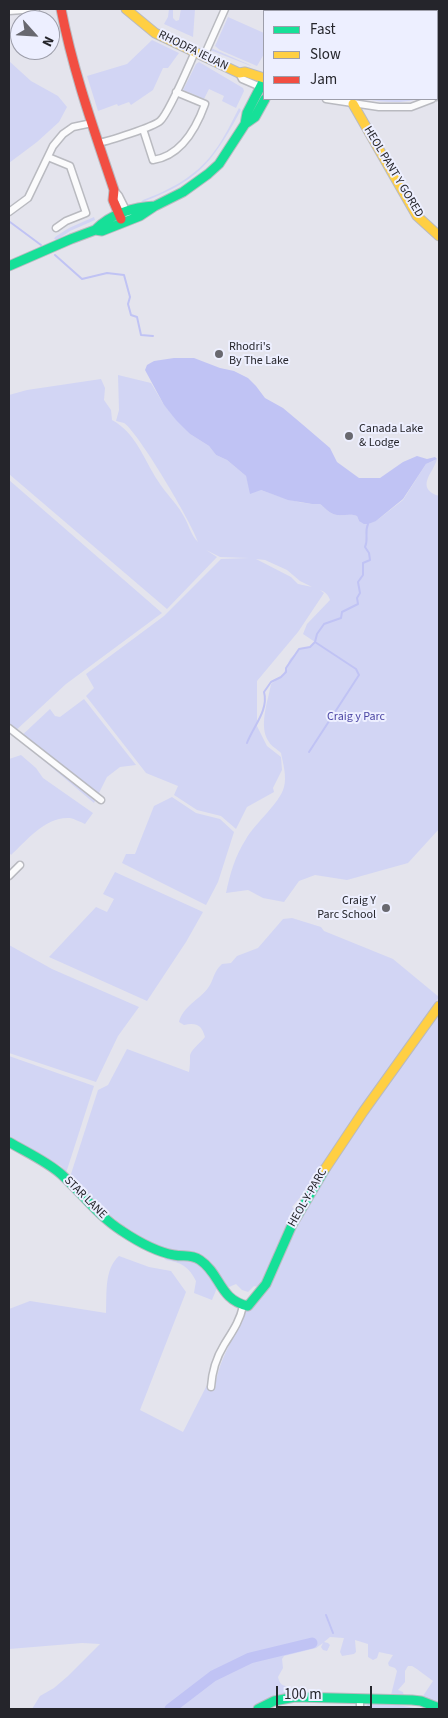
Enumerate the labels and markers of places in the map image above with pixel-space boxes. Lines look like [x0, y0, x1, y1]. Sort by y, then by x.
place label: Rhodri's By The Lake [229, 340, 289, 368]
marker: Rhodri's By The Lake [213, 348, 225, 360]
place label: Canada Lake & Lodge [359, 422, 423, 450]
marker: Canada Lake & Lodge [343, 430, 355, 442]
place label: Craig Y Parc School [317, 894, 376, 922]
marker: Craig Y Parc School [380, 902, 392, 914]

